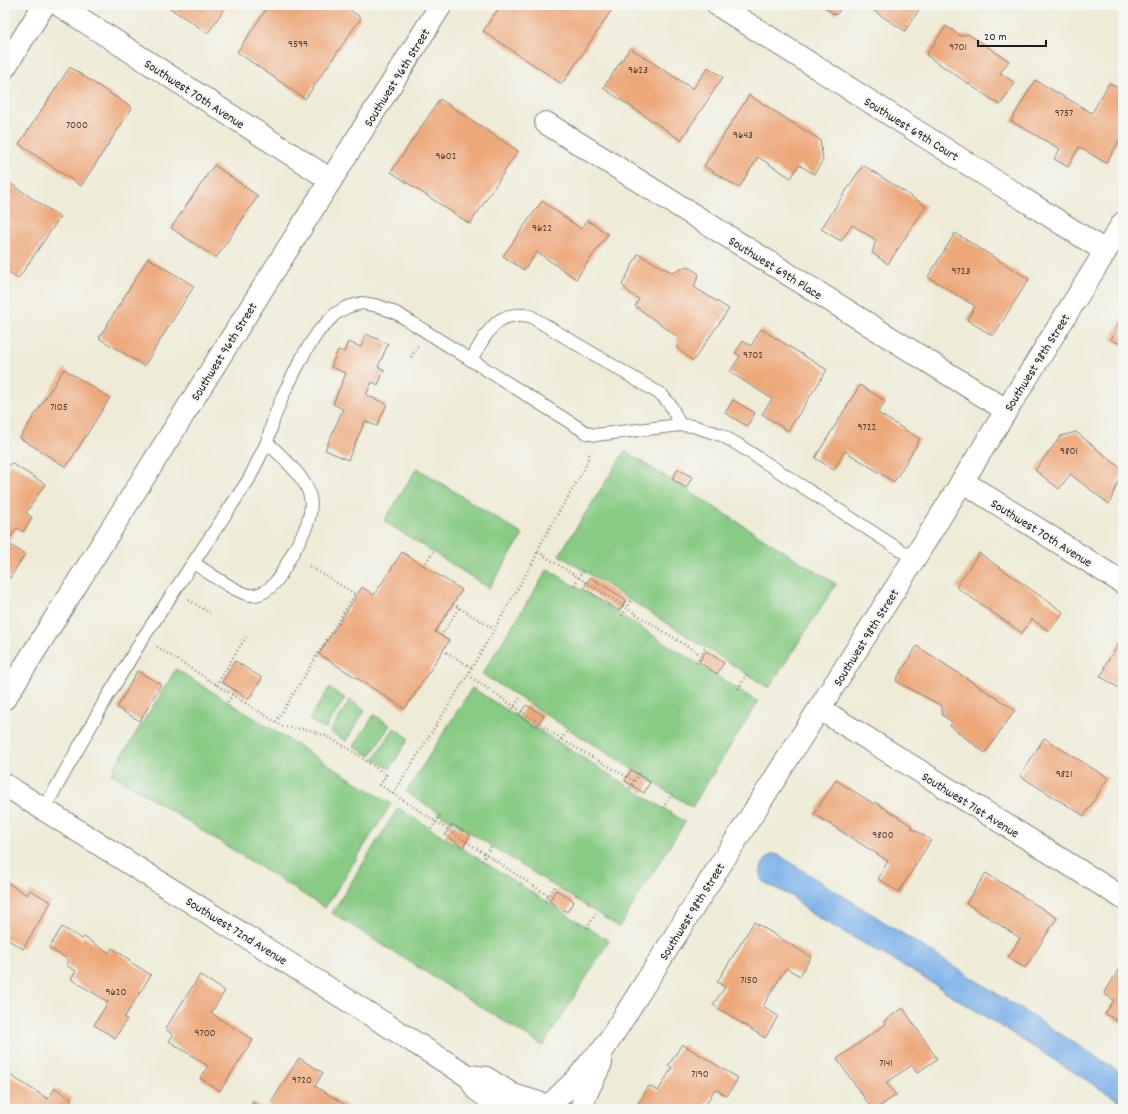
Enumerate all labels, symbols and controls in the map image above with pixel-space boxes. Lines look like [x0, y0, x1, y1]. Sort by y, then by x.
scale bar [978, 22, 1046, 48]
street label: Southwest 96th Street [360, 25, 436, 131]
text: 20 m [984, 29, 1007, 46]
house number: 9599 [288, 37, 308, 53]
house number: 9701 [949, 40, 967, 56]
street label: Southwest 70th Avenue [140, 55, 248, 135]
house number: 9623 [628, 63, 648, 79]
street label: Southwest 69th Court [860, 93, 962, 167]
house number: 9757 [1055, 106, 1073, 122]
house number: 7000 [66, 118, 88, 134]
house number: 9643 [733, 128, 753, 144]
house number: 9602 [435, 149, 457, 165]
house number: 9622 [532, 221, 552, 237]
street label: Southwest 69th Place [724, 233, 825, 306]
house number: 9723 [952, 264, 971, 280]
street label: Southwest 96th Street [187, 299, 263, 405]
street label: Southwest 98th Street [1000, 311, 1076, 416]
house number: 9702 [743, 348, 763, 364]
house number: 7105 [50, 400, 68, 416]
house number: 9722 [858, 420, 877, 436]
house number: 9801 [1060, 444, 1078, 460]
street label: Southwest 70th Avenue [986, 495, 1095, 573]
street label: Southwest 98th Street [829, 586, 905, 691]
house number: 9821 [1056, 767, 1072, 783]
street label: Southwest 71st Avenue [917, 768, 1022, 844]
house number: 9800 [872, 828, 894, 844]
street label: Southwest 98th Street [655, 860, 731, 965]
street label: Southwest 72nd Avenue [181, 893, 290, 971]
house number: 7150 [740, 973, 758, 989]
house number: 9620 [105, 985, 127, 1001]
house number: 9700 [194, 1026, 216, 1042]
house number: 7141 [879, 1056, 893, 1072]
house number: 7190 [691, 1067, 709, 1083]
house number: 9720 [292, 1073, 312, 1089]

